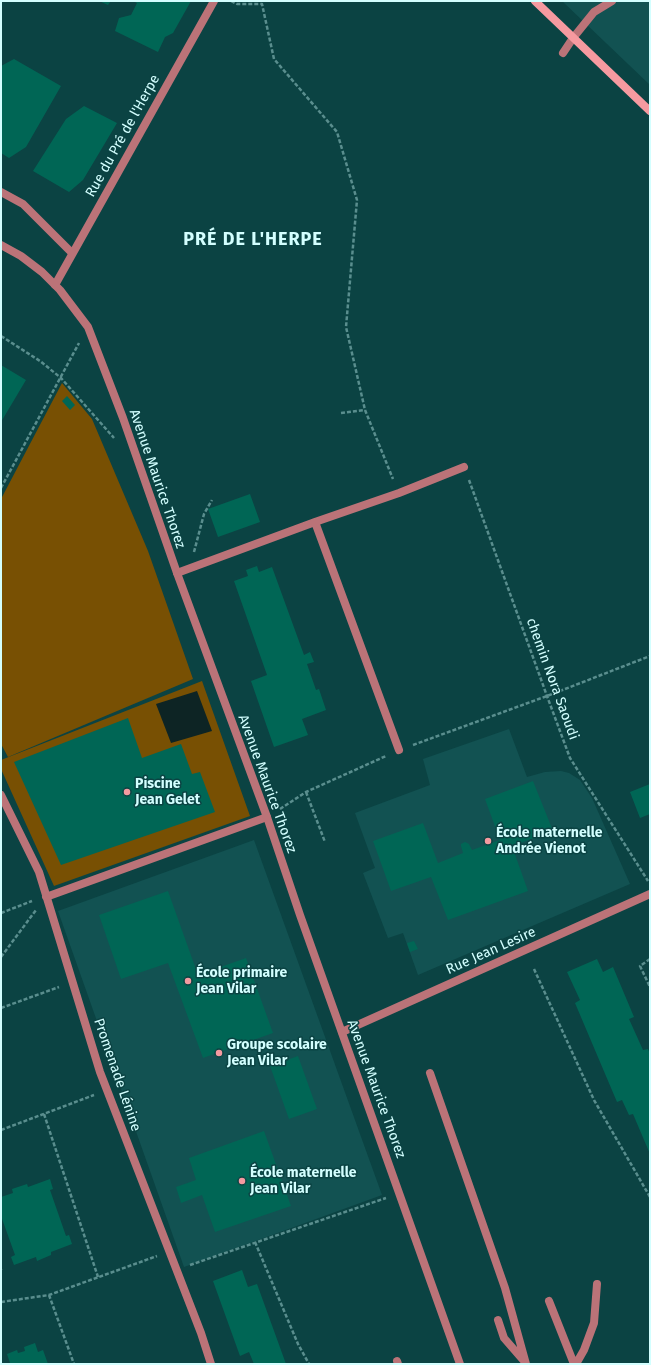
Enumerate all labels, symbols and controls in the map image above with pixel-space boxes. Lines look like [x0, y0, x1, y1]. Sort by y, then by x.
street label: Rue du Pré de l'Herpe [82, 72, 164, 200]
district label: PRÉ DE L'HERPE [183, 229, 323, 251]
street label: Avenue Maurice Thorez [125, 407, 189, 551]
street label: chemin Nora Saoudi [522, 616, 582, 742]
street label: Avenue Maurice Thorez [234, 712, 300, 856]
place label: Piscine Jean Gelet [135, 776, 200, 808]
marker: Piscine Jean Gelet [122, 787, 132, 797]
place label: École maternelle Andrée Vienot [496, 825, 603, 858]
marker: École maternelle Andrée Vienot [483, 836, 493, 846]
street label: Rue Jean Lesire [443, 924, 539, 978]
place label: École primaire Jean Vilar [196, 965, 287, 998]
marker: École primaire Jean Vilar [183, 976, 193, 986]
street label: Promenade Lénine [90, 1016, 144, 1134]
street label: Avenue Maurice Thorez [343, 1017, 409, 1161]
place label: Groupe scolaire Jean Vilar [227, 1037, 327, 1070]
marker: Groupe scolaire Jean Vilar [214, 1048, 224, 1058]
place label: École maternelle Jean Vilar [250, 1165, 357, 1198]
marker: École maternelle Jean Vilar [237, 1176, 247, 1186]

